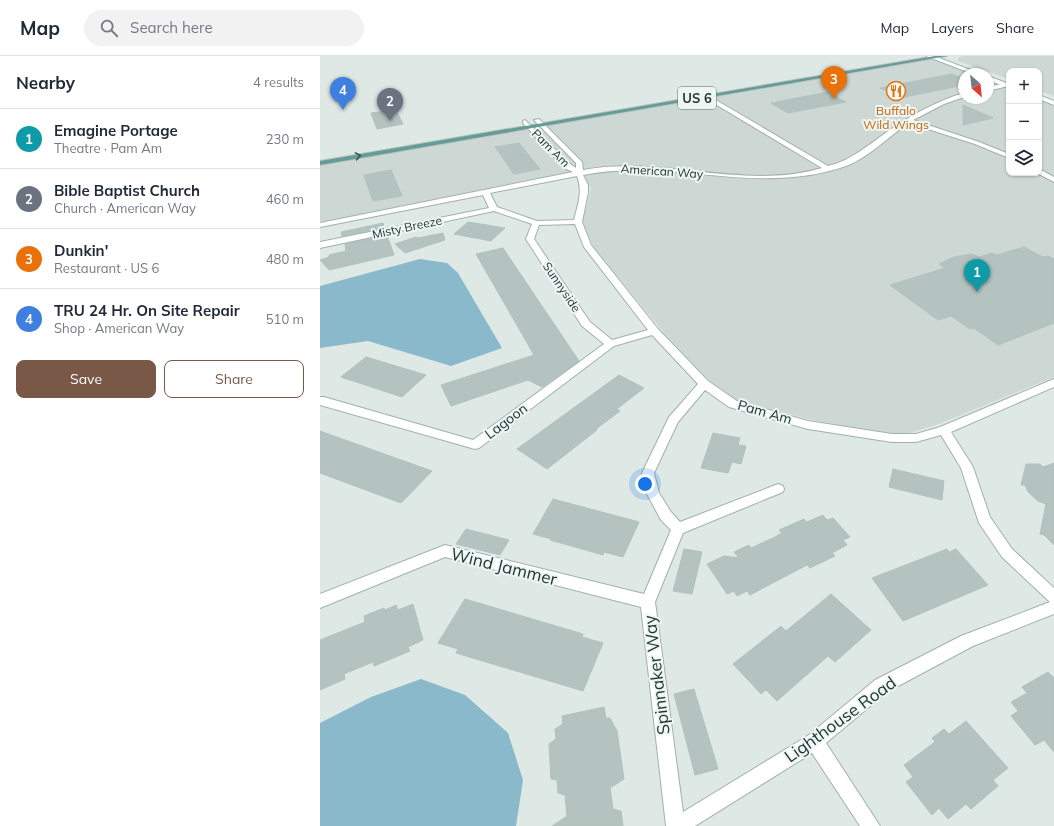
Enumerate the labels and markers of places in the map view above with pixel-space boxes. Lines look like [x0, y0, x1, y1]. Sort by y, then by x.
pin: 3 [821, 66, 847, 99]
pin: 4 [330, 77, 356, 110]
restaurant icon: Buffalo Wild Wings [885, 80, 907, 102]
pin: 2 [377, 88, 403, 121]
place label: Buffalo Wild Wings [863, 103, 929, 132]
pin: 1 [964, 259, 990, 292]

